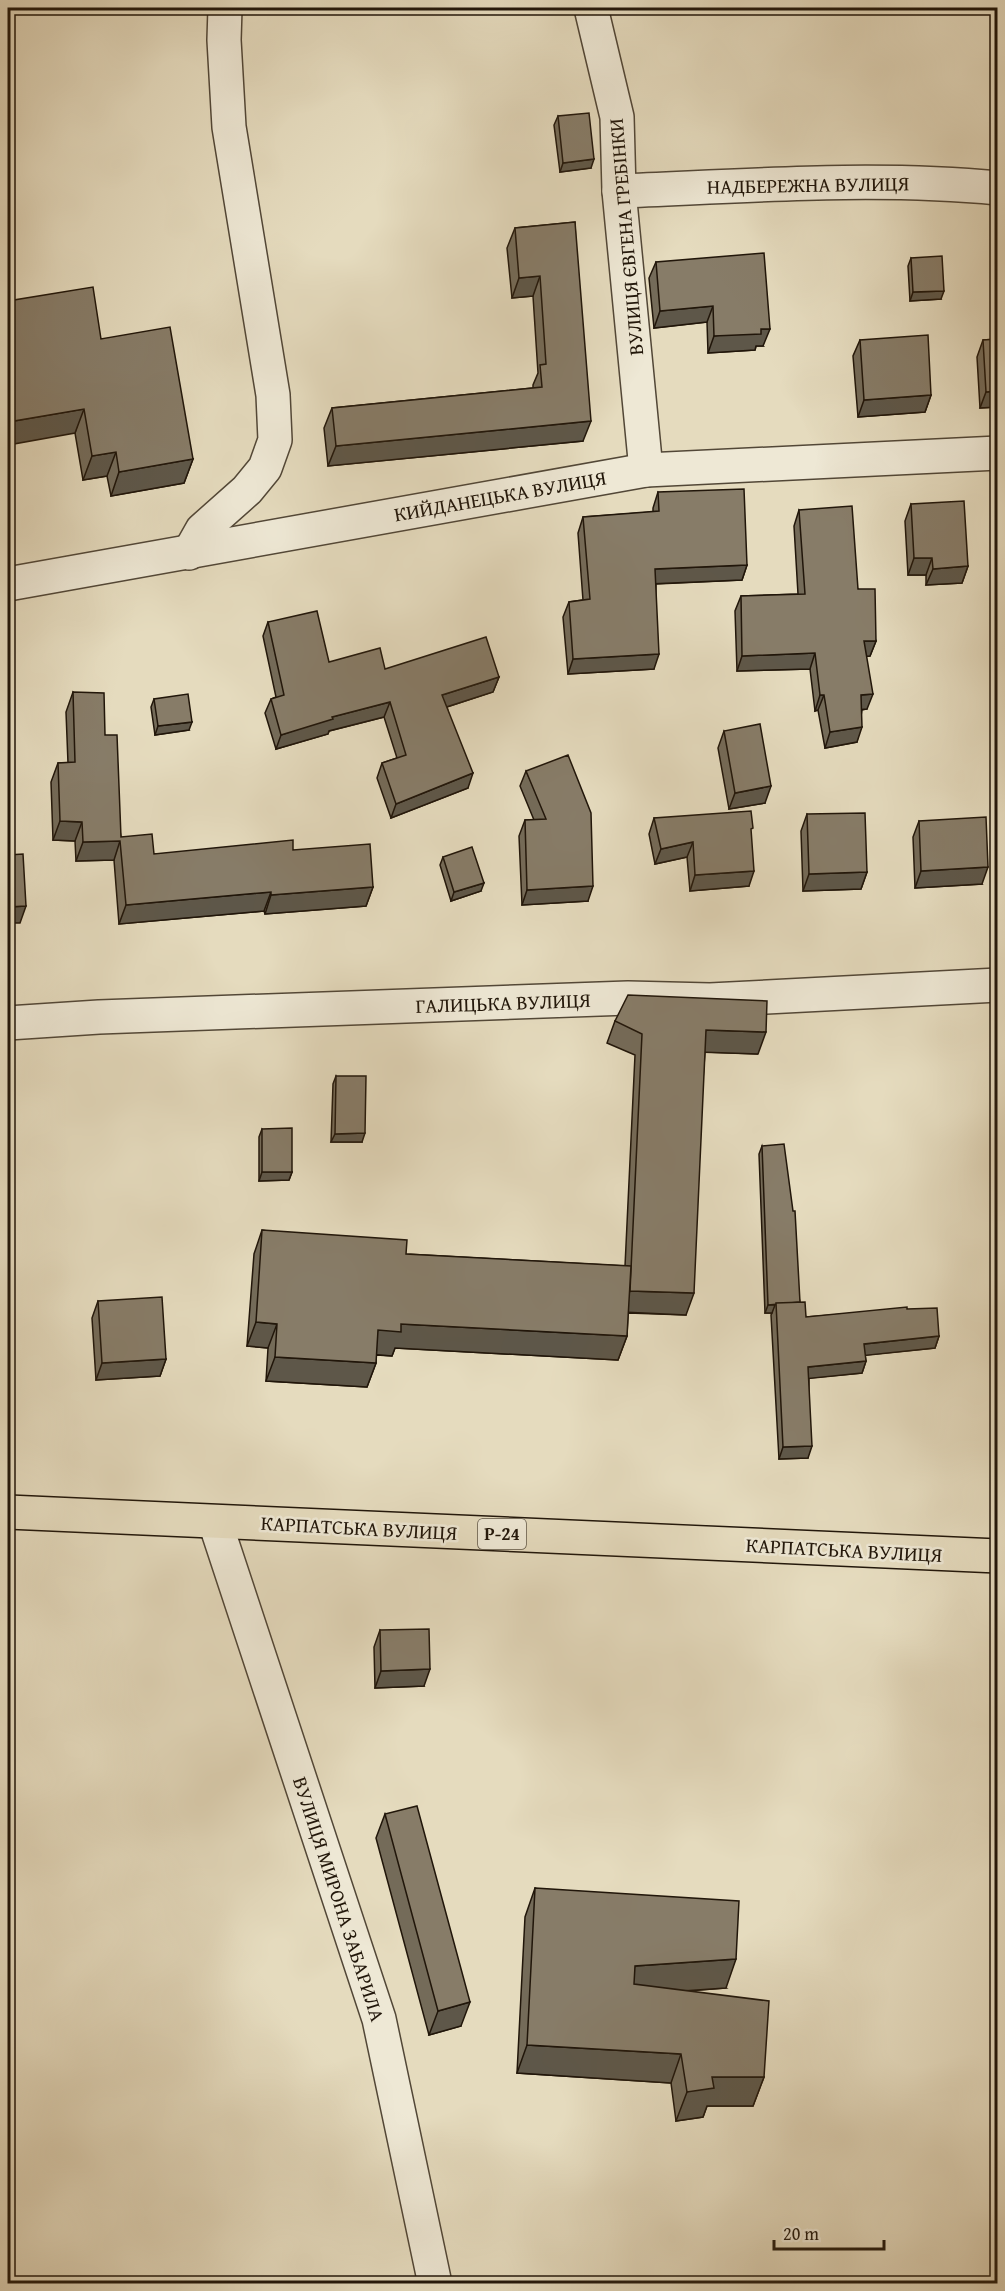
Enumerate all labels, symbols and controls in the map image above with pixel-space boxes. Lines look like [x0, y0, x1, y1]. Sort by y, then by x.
street label: ВУЛИЦЯ ЄВГЕНА ГРЕБІНКИ [601, 117, 650, 357]
street label: НАДБЕРЕЖНА ВУЛИЦЯ [707, 168, 910, 201]
street label: КИЙДАНЕЦЬКА ВУЛИЦЯ [392, 463, 608, 528]
street label: ГАЛИЦЬКА ВУЛИЦЯ [415, 985, 591, 1020]
street label: КАРПАТСЬКА ВУЛИЦЯ [260, 1508, 458, 1547]
road number: Р-24 [478, 1519, 526, 1549]
street label: КАРПАТСЬКА ВУЛИЦЯ [745, 1530, 943, 1569]
street label: ВУЛИЦЯ МИРОНА ЗАБАРИЛА [286, 1773, 393, 2025]
scale bar [774, 2213, 884, 2251]
text: 20 m [783, 2220, 819, 2247]

